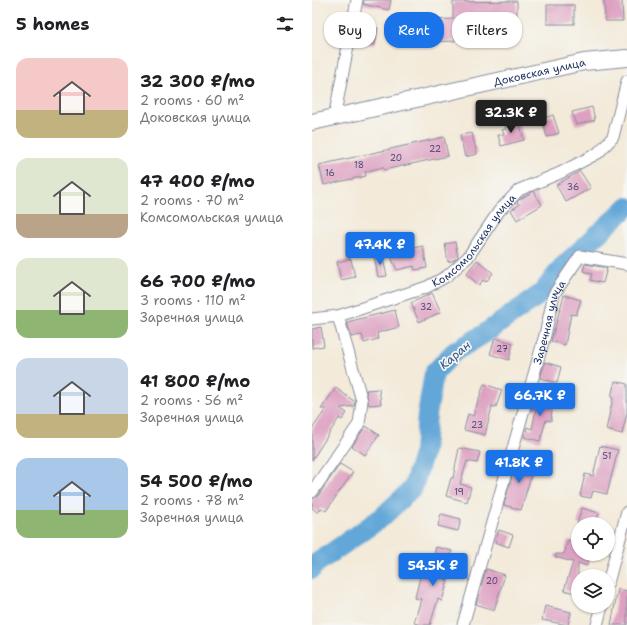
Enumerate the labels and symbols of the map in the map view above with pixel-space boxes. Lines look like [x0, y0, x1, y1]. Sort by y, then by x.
street label: Доковская улица [492, 55, 587, 90]
pin: 32.3K ₽ [474, 100, 548, 134]
house number: 22 [429, 143, 441, 155]
house number: 20 [390, 152, 402, 164]
house number: 18 [354, 159, 364, 171]
house number: 16 [325, 167, 335, 179]
house number: 36 [567, 181, 579, 193]
street label: Комсомольская улица [429, 191, 520, 291]
pin: 47.4K ₽ [343, 232, 417, 266]
street label: Заречная улица [530, 277, 569, 366]
house number: 32 [420, 301, 432, 313]
water label: Каран [436, 337, 474, 373]
house number: 27 [496, 343, 508, 355]
pin: 66.7K ₽ [503, 383, 577, 417]
house number: 23 [471, 419, 483, 431]
pin: 41.8K ₽ [482, 450, 556, 484]
house number: 51 [603, 450, 611, 462]
house number: 19 [454, 486, 464, 498]
pin: 54.5K ₽ [396, 553, 470, 587]
house number: 20 [486, 575, 498, 587]

